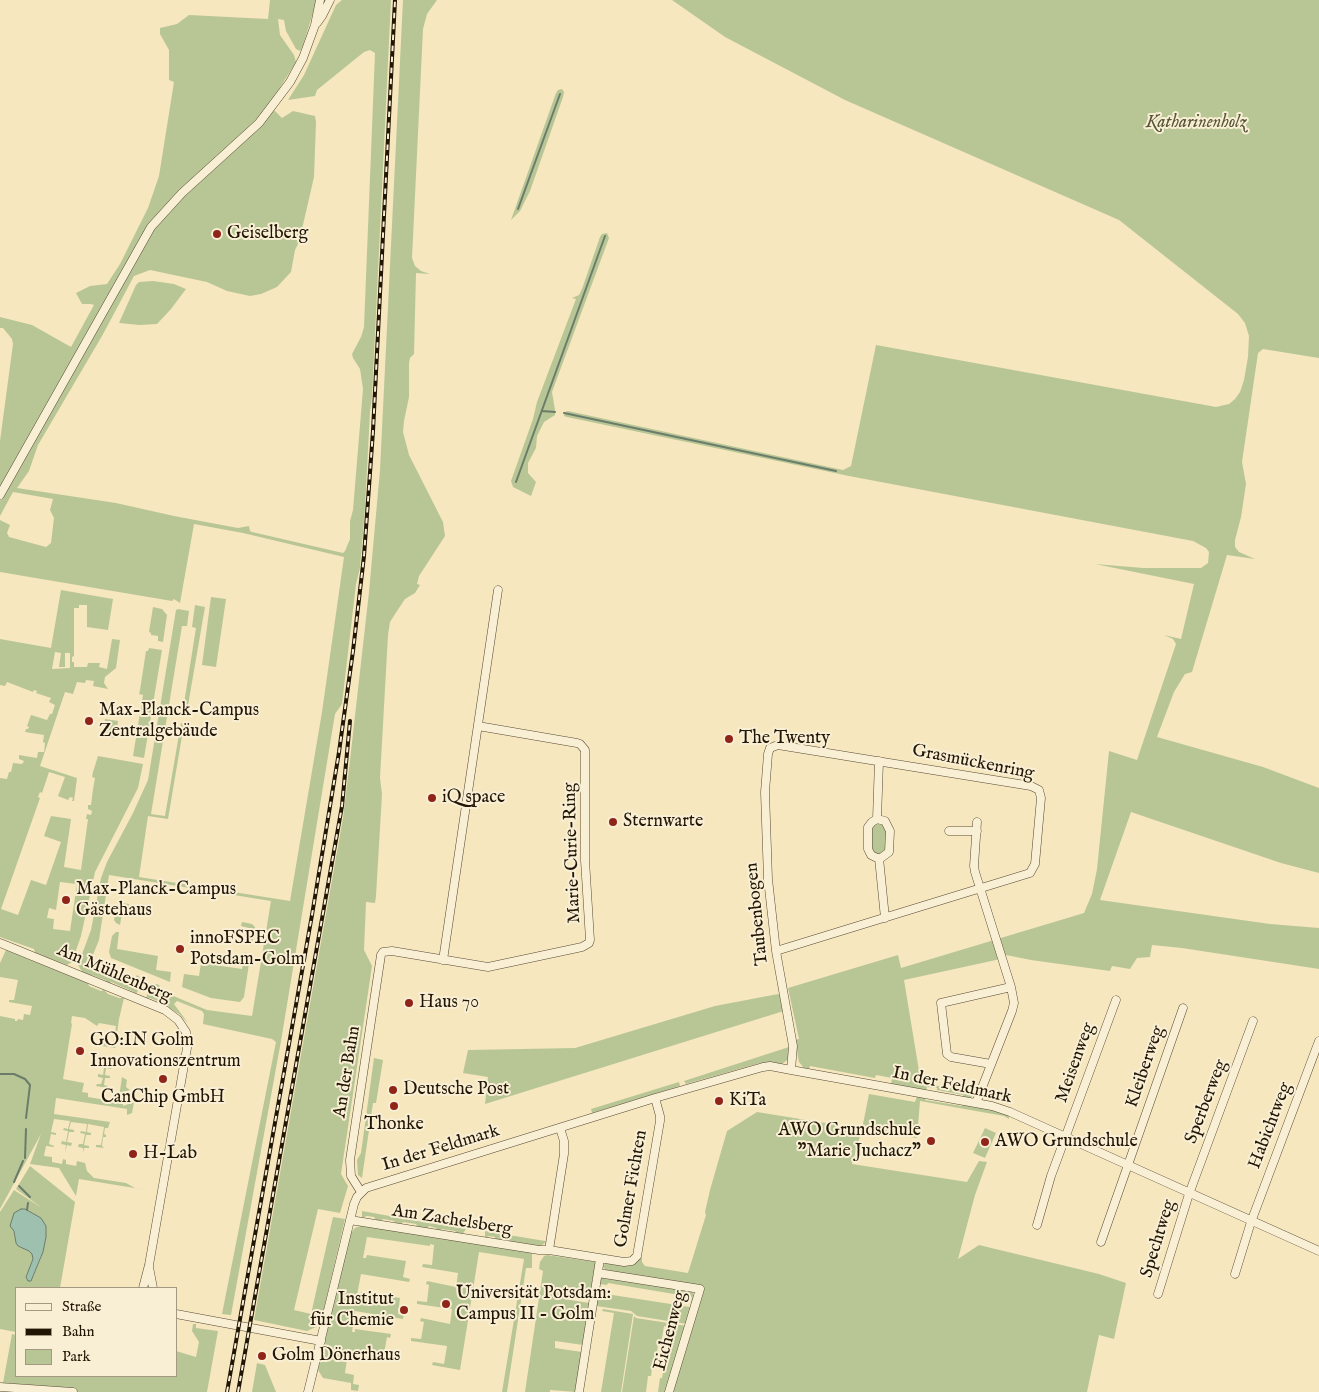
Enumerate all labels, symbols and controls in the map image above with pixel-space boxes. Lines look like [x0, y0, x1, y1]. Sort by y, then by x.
park label: Katharinenholz [1146, 112, 1246, 134]
place label: Geiselberg [227, 223, 308, 245]
marker: Geiselberg [211, 228, 223, 240]
place label: Max-Planck-Campus Zentralgebäude [99, 700, 259, 742]
marker: Max-Planck-Campus Zentralgebäude [83, 715, 95, 727]
place label: The Twenty [739, 728, 830, 750]
marker: The Twenty [723, 733, 735, 745]
street label: Grasmückenring [910, 741, 1036, 785]
street label: Marie-Curie-Ring [560, 782, 586, 924]
place label: iQ space [442, 787, 505, 809]
marker: iQ space [426, 792, 438, 804]
place label: Sternwarte [623, 811, 703, 833]
marker: Sternwarte [607, 816, 619, 828]
street label: Taubenbogen [742, 862, 774, 966]
place label: Max-Planck-Campus Gästehaus [76, 879, 236, 922]
marker: Max-Planck-Campus Gästehaus [60, 894, 72, 906]
place label: innoFSPEC Potsdam-Golm [190, 928, 305, 971]
street label: Am Mühlenberg [53, 940, 175, 1008]
marker: innoFSPEC Potsdam-Golm [174, 943, 186, 955]
place label: Haus 70 [419, 992, 479, 1014]
marker: Haus 70 [403, 997, 415, 1009]
street label: Meisenweg [1052, 1020, 1100, 1106]
street label: Kleiberweg [1122, 1023, 1170, 1111]
street label: An der Bahn [330, 1024, 366, 1120]
place label: GO:IN Golm Innovationszentrum [90, 1030, 241, 1072]
marker: GO:IN Golm Innovationszentrum [74, 1045, 86, 1057]
street label: Sperberweg [1181, 1057, 1233, 1147]
street label: In der Feldmark [890, 1063, 1014, 1109]
marker: CanChip GmbH [157, 1073, 169, 1085]
place label: Deutsche Post [403, 1079, 509, 1101]
street label: Habichtweg [1245, 1080, 1297, 1172]
marker: Deutsche Post [387, 1084, 399, 1096]
place label: CanChip GmbH [101, 1087, 225, 1109]
place label: KiTa [729, 1090, 766, 1112]
marker: KiTa [713, 1095, 725, 1107]
marker: Thonke [388, 1100, 400, 1112]
place label: Thonke [364, 1114, 424, 1136]
place label: AWO Grundschule "Marie Juchacz" [778, 1120, 921, 1162]
street label: In der Feldmark [380, 1121, 502, 1177]
street label: Golmer Fichten [611, 1129, 653, 1249]
place label: AWO Grundschule [995, 1131, 1138, 1153]
marker: AWO Grundschule "Marie Juchacz" [925, 1135, 937, 1147]
marker: AWO Grundschule [979, 1136, 991, 1148]
place label: H-Lab [143, 1143, 197, 1165]
marker: H-Lab [127, 1148, 139, 1160]
street label: Spechtweg [1137, 1197, 1181, 1281]
street label: Am Zachelsberg [390, 1201, 514, 1241]
place label: Universität Potsdam: Campus II - Golm [456, 1283, 611, 1326]
legend [15, 1287, 178, 1377]
place label: Institut für Chemie [310, 1289, 394, 1332]
street label: Eichenweg [650, 1289, 692, 1373]
text: Straße [62, 1297, 101, 1316]
marker: Universität Potsdam: Campus II - Golm [440, 1298, 452, 1310]
marker: Institut für Chemie [398, 1304, 410, 1316]
text: Bahn [62, 1322, 94, 1341]
place label: Golm Dönerhaus [272, 1345, 400, 1367]
text: Park [62, 1347, 91, 1366]
marker: Golm Dönerhaus [256, 1350, 268, 1362]

